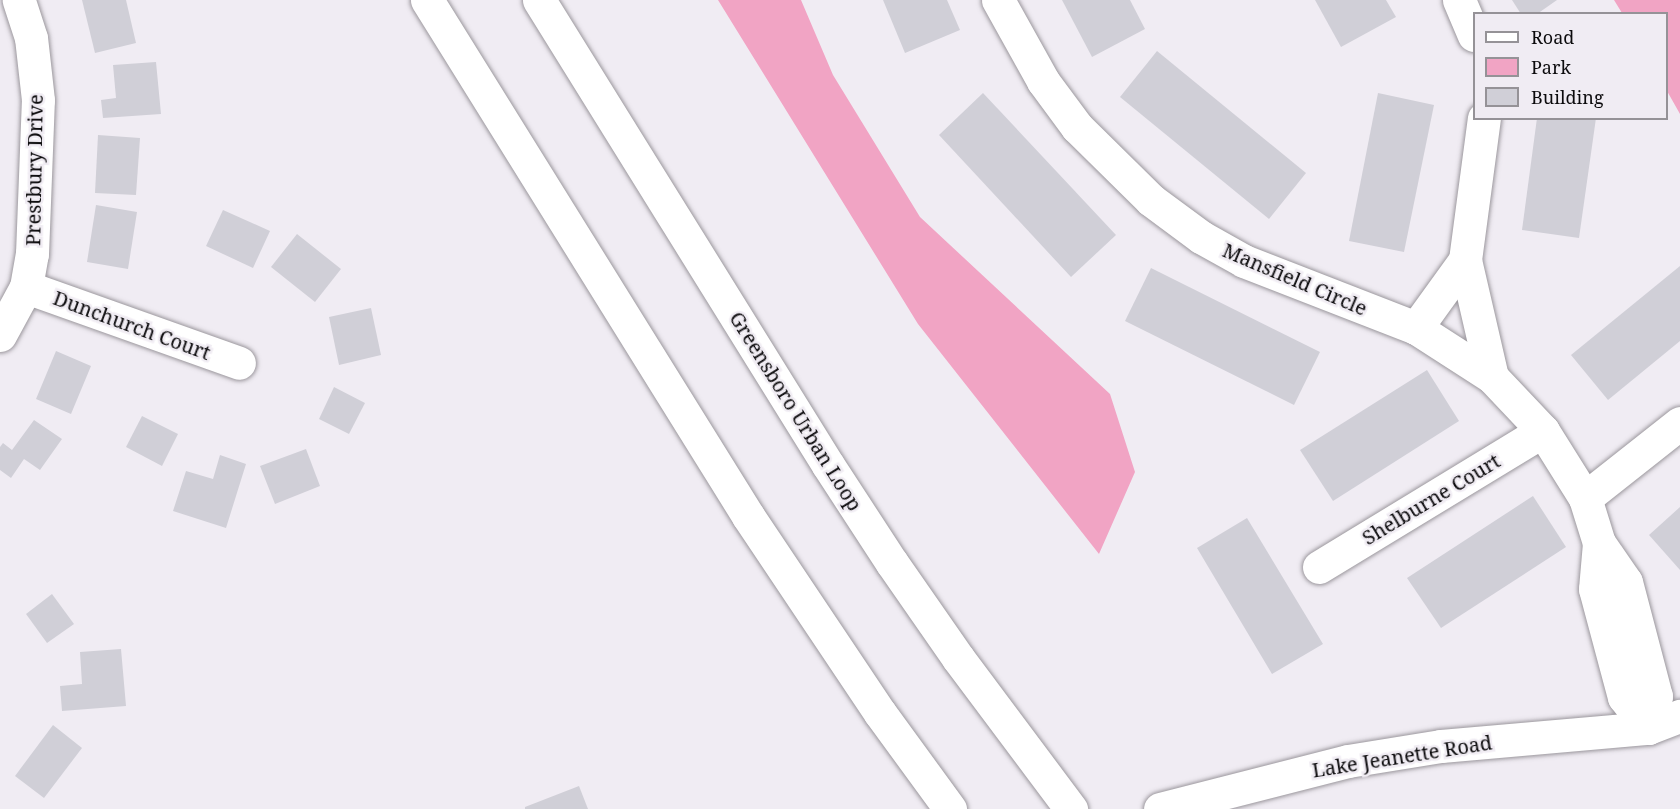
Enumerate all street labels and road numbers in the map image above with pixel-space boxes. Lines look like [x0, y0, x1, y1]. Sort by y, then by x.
street label: Prestbury Drive [21, 94, 47, 246]
street label: Mansfield Circle [1219, 238, 1371, 320]
street label: Dunchurch Court [50, 285, 214, 365]
street label: Greensboro Urban Loop [725, 307, 867, 515]
street label: Shelburne Court [1358, 448, 1504, 550]
street label: Lake Jeanette Road [1310, 730, 1494, 782]

